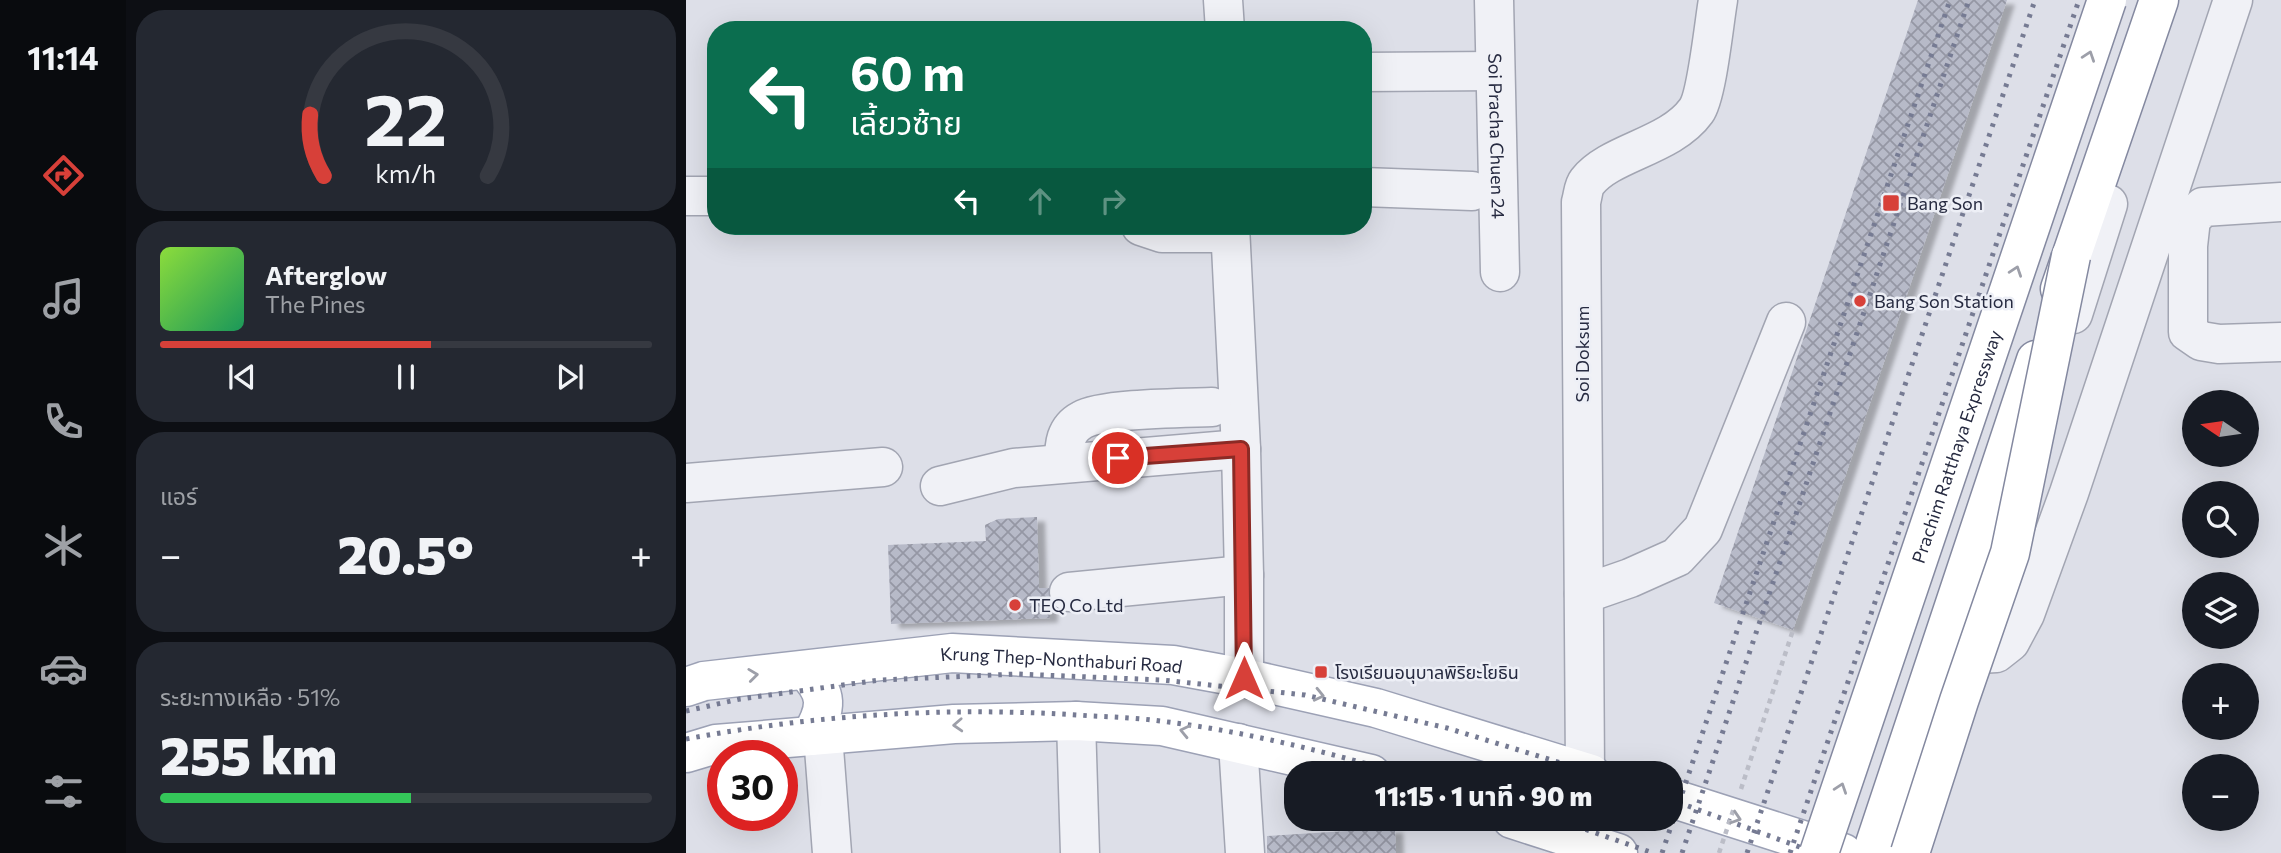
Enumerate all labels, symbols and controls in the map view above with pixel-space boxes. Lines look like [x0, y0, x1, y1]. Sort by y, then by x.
text: 11:14 [27, 37, 99, 77]
text: 60 m [850, 41, 965, 101]
icon: left [735, 49, 826, 140]
one-way arrow [2080, 50, 2095, 62]
street label: Soi Pracha Chuen 24 [1484, 53, 1510, 219]
text: 22 [365, 73, 447, 162]
text: เลี้ยวซ้าย [850, 102, 962, 142]
icon: directions [39, 151, 88, 200]
text: km/h [376, 158, 436, 188]
icon: left [948, 182, 986, 220]
icon: ahead [1021, 182, 1059, 220]
icon: right [1094, 182, 1132, 220]
place label: Bang Son [1907, 192, 1983, 214]
marker: Bang Son [1881, 193, 1901, 213]
text: Afterglow [265, 259, 387, 290]
one-way arrow [2008, 266, 2022, 278]
icon: music [39, 274, 88, 323]
text: The Pines [265, 290, 366, 318]
place label: Bang Son Station [1874, 290, 2014, 312]
marker: Bang Son Station [1852, 293, 1868, 309]
street label: Soi Doksum [1571, 305, 1593, 403]
street label: Prachim Ratthaya Expressway [1907, 327, 2006, 566]
icon: previous [223, 358, 261, 396]
icon: pause [387, 358, 425, 396]
icon: next [551, 358, 589, 396]
north arrow [2182, 390, 2259, 467]
map controls [2182, 390, 2259, 831]
icon: phone [39, 397, 88, 446]
pin [1088, 428, 1148, 488]
icon: arrive [1099, 439, 1137, 477]
button: search [2182, 481, 2259, 558]
text: แอร์ [160, 482, 197, 510]
icon: climate [39, 521, 88, 570]
text: 20.5° [337, 521, 474, 585]
text: − [160, 530, 182, 577]
text: + [630, 530, 652, 577]
button: layers [2182, 572, 2259, 649]
place label: TEQ Co Ltd [1029, 594, 1123, 616]
marker: TEQ Co Ltd [1007, 597, 1023, 613]
position arrow [1207, 641, 1281, 715]
street label: Krung Thep-Nonthaburi Road [939, 642, 1184, 678]
icon: car [39, 644, 88, 693]
place label: โรงเรียนอนุบาลพิริยะโยธิน [1335, 661, 1519, 684]
button: + [2182, 663, 2259, 740]
marker: โรงเรียนอนุบาลพิริยะโยธิน [1313, 664, 1329, 680]
one-way arrow [747, 668, 759, 683]
text: ระยะทางเหลือ · 51% [160, 683, 340, 711]
one-way arrow [1313, 687, 1325, 702]
one-way arrow [953, 717, 964, 732]
text: 255 km [160, 722, 337, 786]
one-way arrow [1179, 725, 1191, 739]
speed limit sign: 30 [707, 740, 798, 831]
button: − [2182, 754, 2259, 831]
icon: filters [39, 767, 88, 816]
text: 11:15 · 1 นาที · 90 m [1375, 780, 1592, 811]
one-way arrow [1833, 783, 1847, 795]
one-way arrow [1730, 810, 1742, 824]

